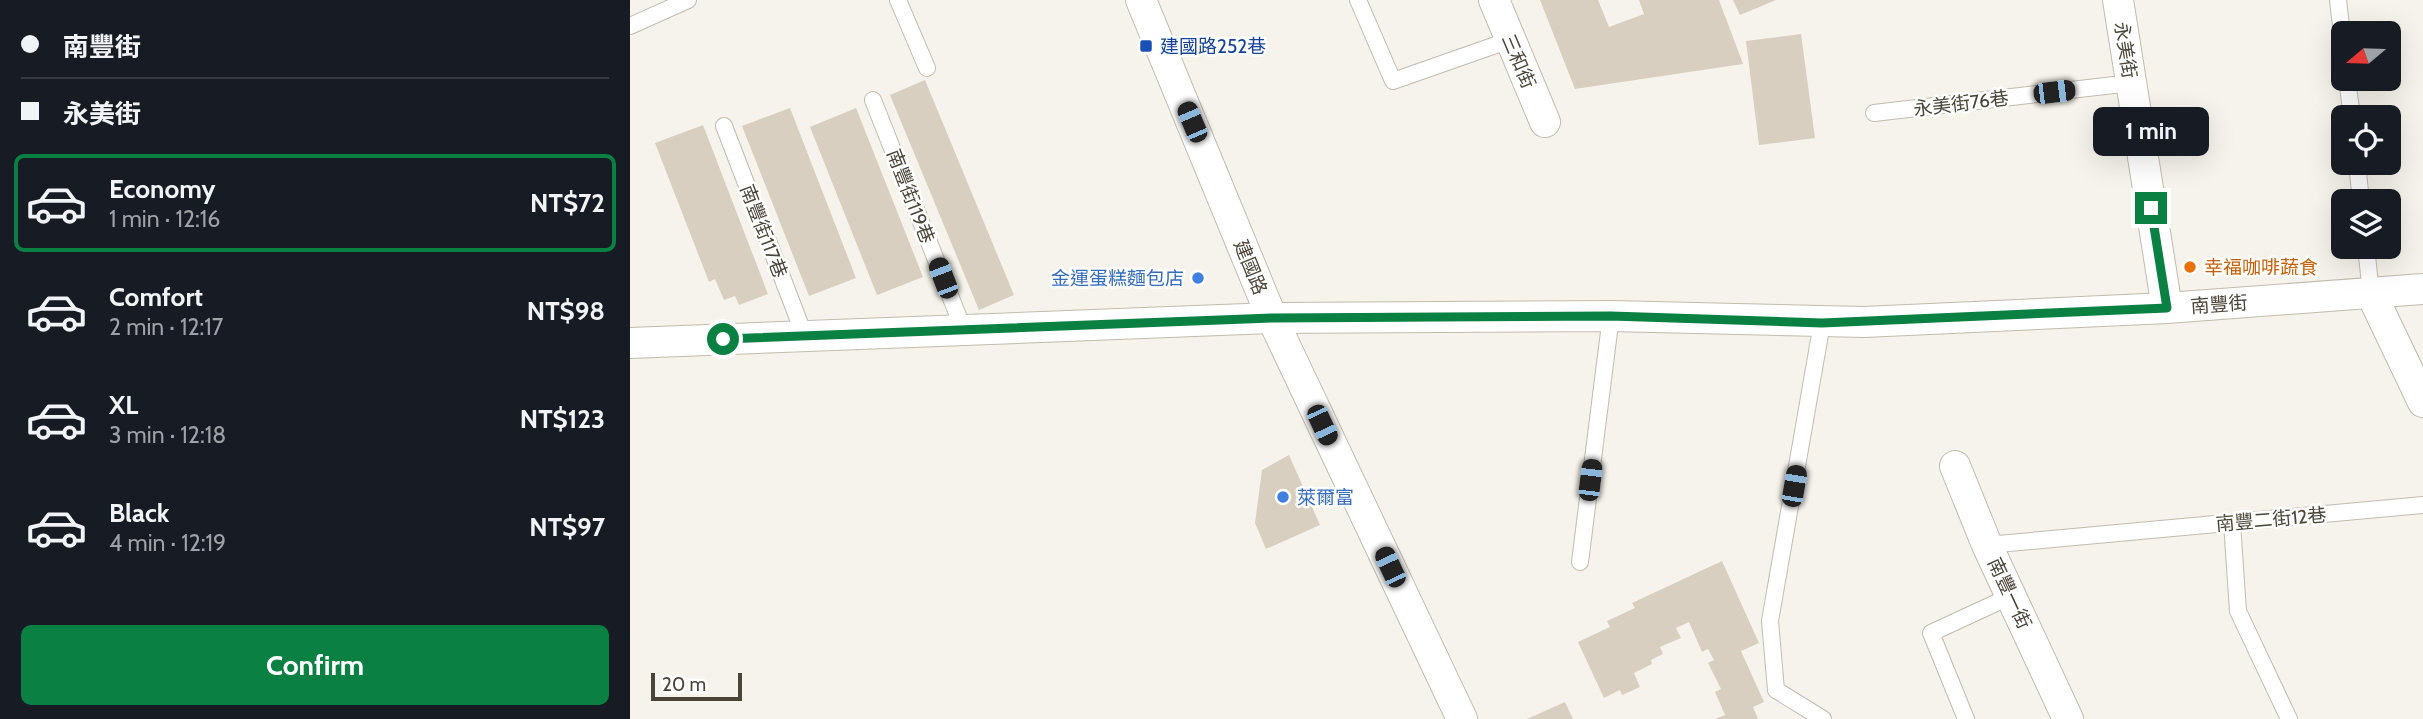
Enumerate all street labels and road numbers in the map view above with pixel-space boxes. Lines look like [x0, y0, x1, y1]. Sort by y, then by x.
street label: 永美街 [2110, 20, 2141, 80]
street label: 三和街 [1497, 30, 1540, 92]
street label: 永美街76巷 [1912, 86, 2010, 121]
street label: 南豐街119巷 [882, 146, 939, 247]
street label: 南豐街117巷 [735, 181, 792, 281]
street label: 建國路 [1229, 236, 1272, 298]
street label: 南豐街 [2190, 291, 2248, 318]
street label: 南豐二街12巷 [2215, 503, 2327, 536]
street label: 南豐一街 [1983, 554, 2036, 633]

